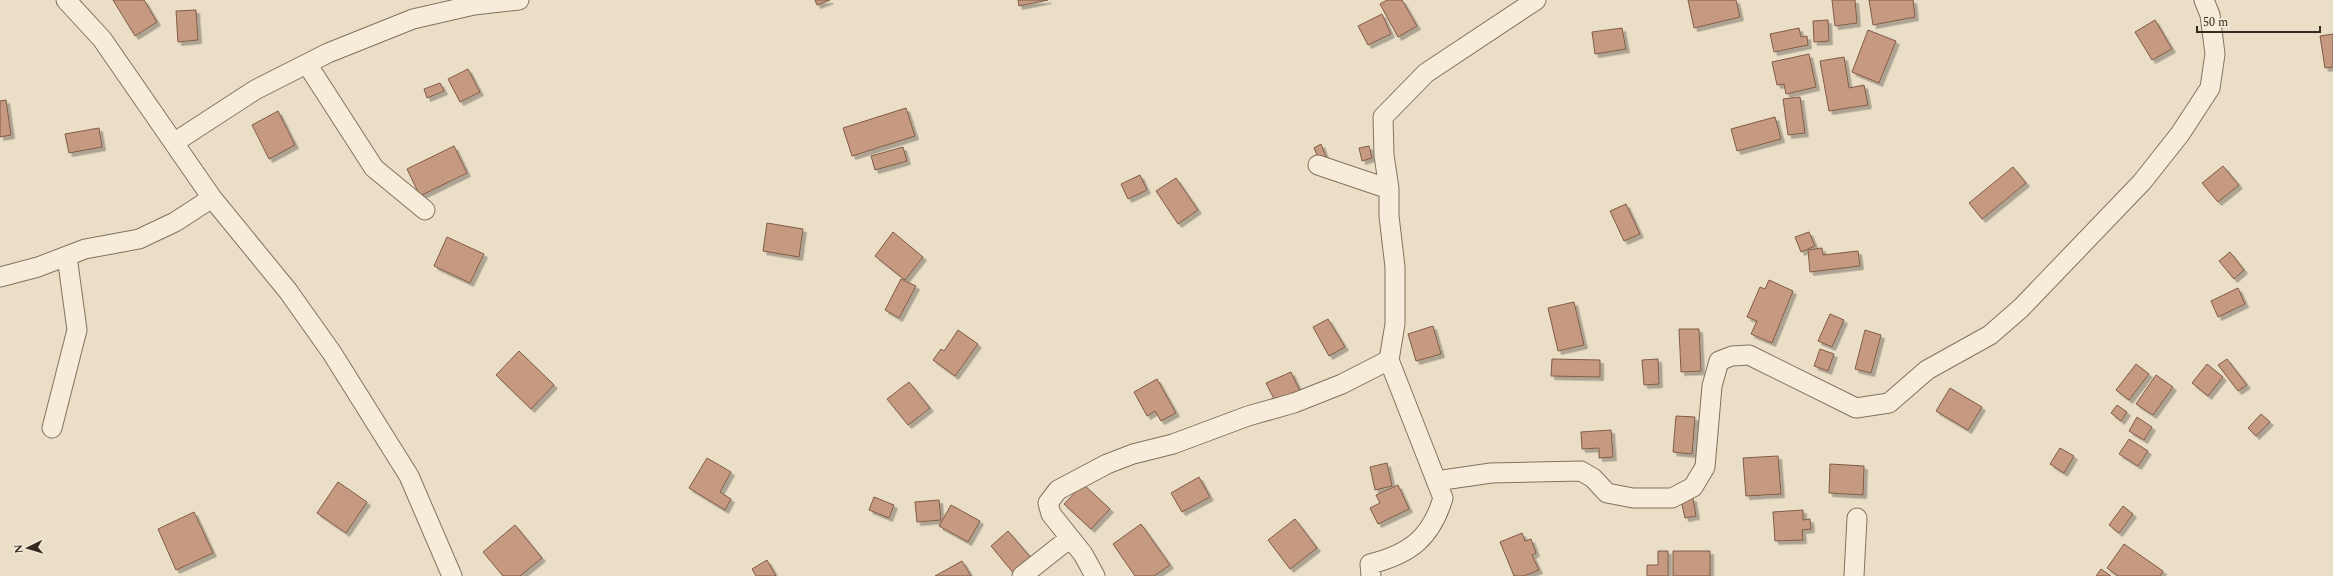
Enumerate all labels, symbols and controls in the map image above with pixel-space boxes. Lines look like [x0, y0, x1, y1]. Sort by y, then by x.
scale bar [2197, 8, 2320, 34]
text: 50 m [2203, 13, 2228, 32]
north arrow [8, 528, 48, 568]
text: N [10, 544, 27, 554]

